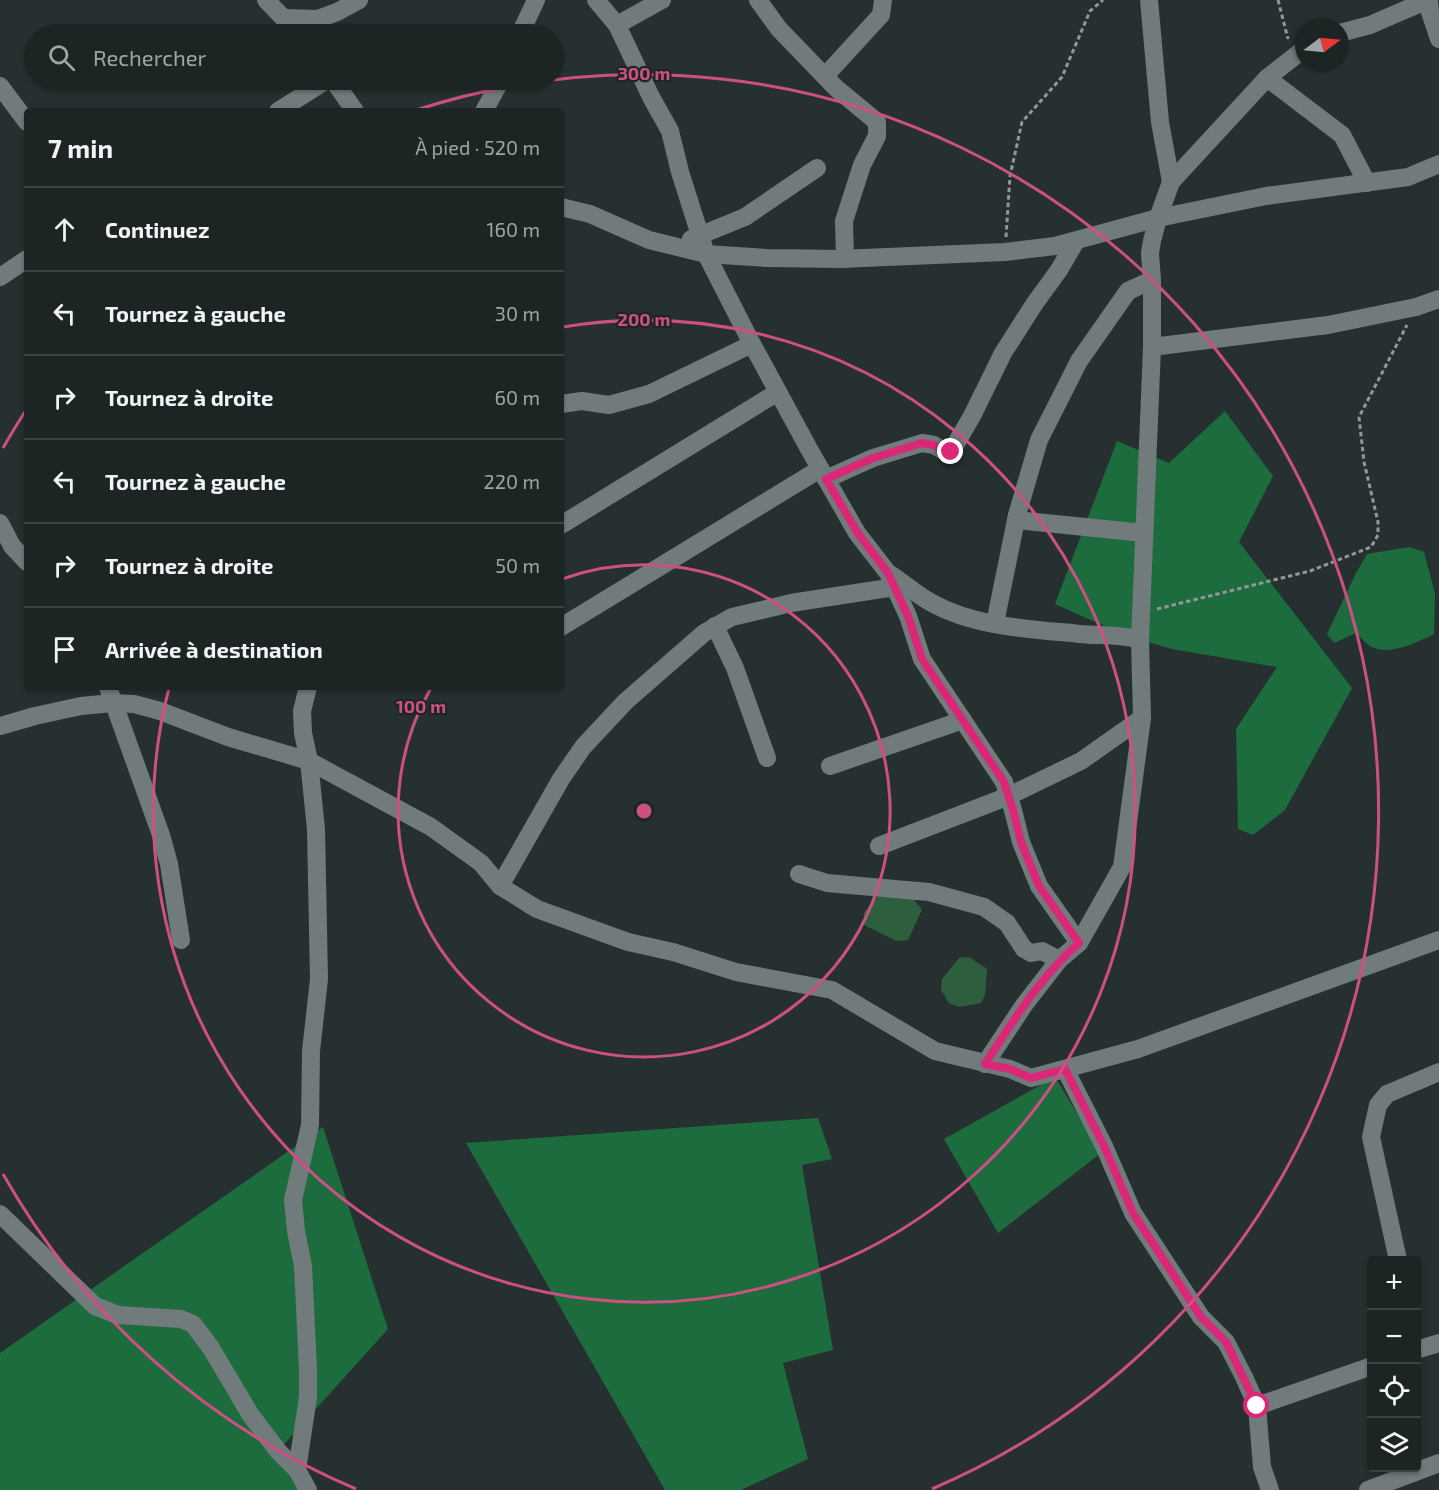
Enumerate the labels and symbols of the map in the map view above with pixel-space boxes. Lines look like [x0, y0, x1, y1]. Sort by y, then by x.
north arrow [1295, 18, 1349, 72]
text: 300 m [618, 62, 670, 84]
text: 200 m [618, 308, 670, 330]
route end [937, 438, 963, 464]
text: 100 m [396, 695, 446, 717]
centre of rings [634, 801, 654, 821]
route start [1243, 1392, 1269, 1418]

